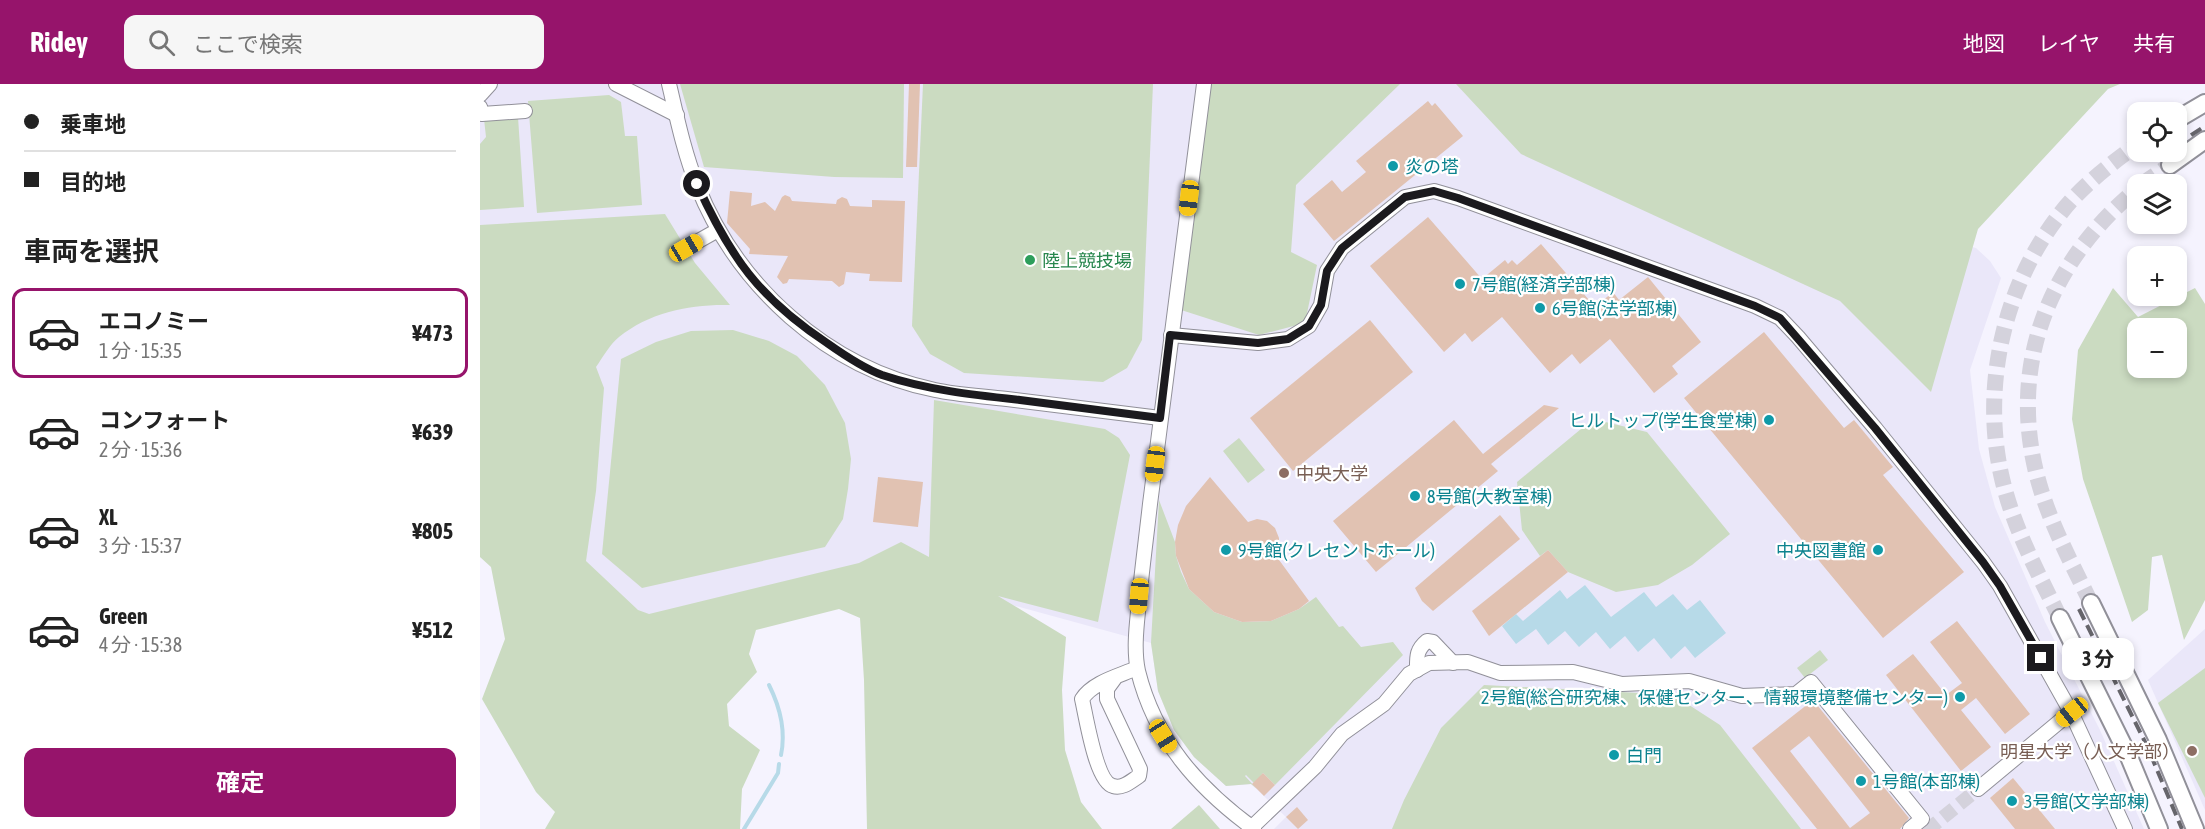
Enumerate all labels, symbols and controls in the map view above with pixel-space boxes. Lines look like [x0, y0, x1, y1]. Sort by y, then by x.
search box [124, 15, 544, 69]
text: Ridey [30, 26, 88, 58]
icon: search [145, 26, 178, 59]
text: ここで検索 [193, 31, 303, 57]
text: 地図 [1963, 31, 2005, 55]
text: レイヤ [2038, 31, 2100, 55]
text: 共有 [2133, 31, 2175, 55]
map controls [2127, 102, 2187, 378]
button: locate [2127, 102, 2187, 162]
text: 乗車地 [60, 111, 126, 137]
place label: 炎の塔 [1405, 156, 1459, 177]
marker: 炎の塔 [1386, 159, 1400, 173]
text: 目的地 [60, 169, 126, 195]
route start [683, 170, 710, 197]
button: layers [2127, 174, 2187, 234]
car [1178, 179, 1200, 217]
car [666, 231, 706, 265]
text: 車両を選択 [24, 236, 159, 267]
button: + [2127, 246, 2187, 306]
place label: 陸上競技場 [1042, 250, 1132, 271]
marker: 陸上競技場 [1023, 253, 1037, 267]
place label: 7号館(経済学部棟) [1472, 274, 1615, 295]
marker: 7号館(経済学部棟) [1453, 277, 1467, 291]
place label: 6号館(法学部棟) [1552, 298, 1677, 319]
marker: 6号館(法学部棟) [1533, 301, 1547, 315]
icon: car [27, 306, 81, 360]
text: エコノミー [99, 308, 209, 334]
button: − [2127, 318, 2187, 378]
text: ¥473 [412, 320, 453, 346]
text: 1 分 · 15:35 [99, 339, 182, 362]
icon: car [27, 405, 81, 459]
text: コンフォート [99, 407, 230, 433]
place label: ヒルトップ(学生食堂棟) [1568, 410, 1757, 431]
marker: ヒルトップ(学生食堂棟) [1762, 413, 1776, 427]
text: ¥639 [412, 419, 453, 445]
text: 2 分 · 15:36 [99, 438, 182, 461]
car [1144, 445, 1166, 483]
place label: 中央大学 [1296, 463, 1368, 484]
marker: 中央大学 [1277, 466, 1291, 480]
place label: 8号館(大教室棟) [1427, 486, 1552, 507]
marker: 8号館(大教室棟) [1408, 489, 1422, 503]
icon: car [27, 504, 81, 558]
text: XL [99, 504, 117, 530]
text: ¥805 [412, 518, 453, 544]
text: 3 分 · 15:37 [99, 534, 182, 557]
place label: 9号館(クレセントホール) [1238, 540, 1435, 561]
place label: 中央図書館 [1776, 540, 1866, 561]
marker: 9号館(クレセントホール) [1219, 543, 1233, 557]
marker: 中央図書館 [1871, 543, 1885, 557]
car [1128, 577, 1150, 615]
icon: car [27, 603, 81, 657]
text: Green [99, 603, 148, 629]
text: ¥512 [412, 617, 453, 643]
text: 4 分 · 15:38 [99, 633, 182, 656]
callout: 3 分 [2062, 637, 2134, 679]
route end [2027, 644, 2054, 671]
text: 3 分 [2082, 647, 2114, 670]
place label: 2号館(総合研究棟、保健センター、情報環境整備センター) [1481, 687, 1948, 708]
marker: 2号館(総合研究棟、保健センター、情報環境整備センター) [1953, 690, 1967, 704]
car [2052, 694, 2092, 730]
car [1146, 716, 1180, 756]
place label: 明星大学（人文学部） [2000, 741, 2180, 762]
marker: 明星大学（人文学部） [2185, 744, 2199, 758]
place label: 白門 [1626, 745, 1662, 766]
button: 確定 [24, 748, 456, 817]
marker: 白門 [1607, 748, 1621, 762]
place label: 1号館(本部棟) [1873, 771, 1980, 792]
marker: 1号館(本部棟) [1854, 774, 1868, 788]
place label: 3号館(文学部棟) [2024, 791, 2149, 812]
marker: 3号館(文学部棟) [2005, 794, 2019, 808]

